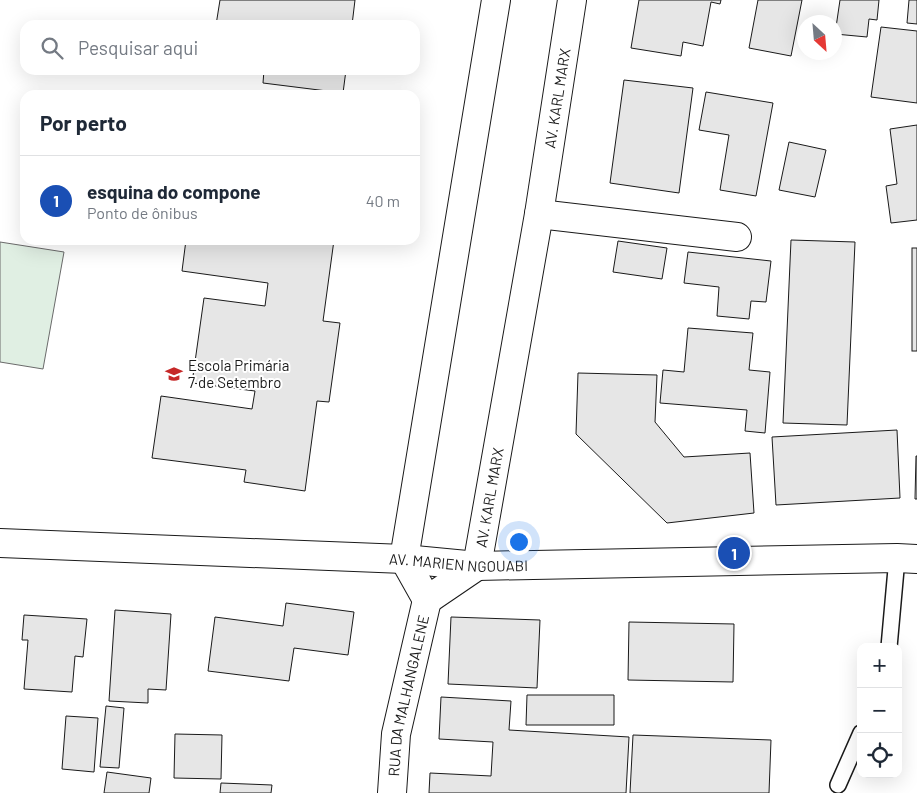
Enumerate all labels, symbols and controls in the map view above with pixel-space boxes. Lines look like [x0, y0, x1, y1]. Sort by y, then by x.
north arrow [797, 15, 842, 60]
search box [20, 20, 420, 75]
icon: search [38, 34, 66, 62]
text: Pesquisar aqui [78, 36, 198, 59]
street label: AV. KARL MARX [540, 47, 573, 150]
text: Por perto [40, 110, 127, 135]
text: esquina do compone [87, 180, 261, 203]
text: 1 [53, 191, 59, 210]
text: 40 m [366, 191, 400, 210]
text: Ponto de ônibus [87, 203, 198, 222]
place label: Escola Primária 7 de Setembro [188, 356, 290, 391]
school or university icon: Escola Primária 7 de Setembro [164, 364, 184, 384]
street label: AV. KARL MARX [471, 446, 507, 549]
your location [506, 529, 532, 555]
pin: 1 [718, 534, 750, 572]
street label: AV. MARIEN NGOUABI [389, 549, 528, 575]
street label: RUA DA MALHANGALENE [384, 613, 432, 777]
map controls [857, 643, 902, 778]
button: + [857, 643, 902, 688]
button: − [857, 688, 902, 733]
button: locate [857, 733, 902, 778]

